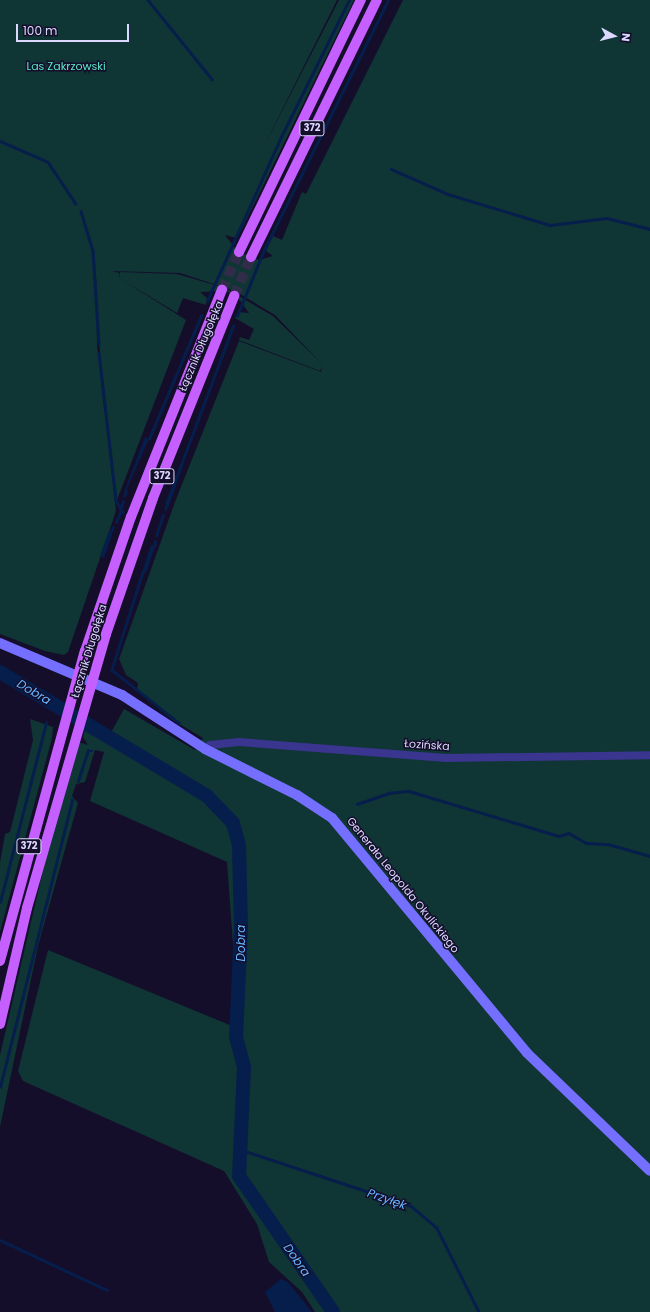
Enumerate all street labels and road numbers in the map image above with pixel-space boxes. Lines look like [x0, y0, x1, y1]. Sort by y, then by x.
road number: 372 [299, 120, 325, 136]
street label: Łącznik Długołęka [176, 299, 226, 393]
road number: 372 [149, 468, 175, 484]
street label: Łącznik Długołęka [69, 603, 109, 699]
street label: Łozińska [404, 737, 450, 753]
street label: Generała Leopolda Okulickiego [344, 815, 462, 955]
road number: 372 [16, 838, 42, 854]

